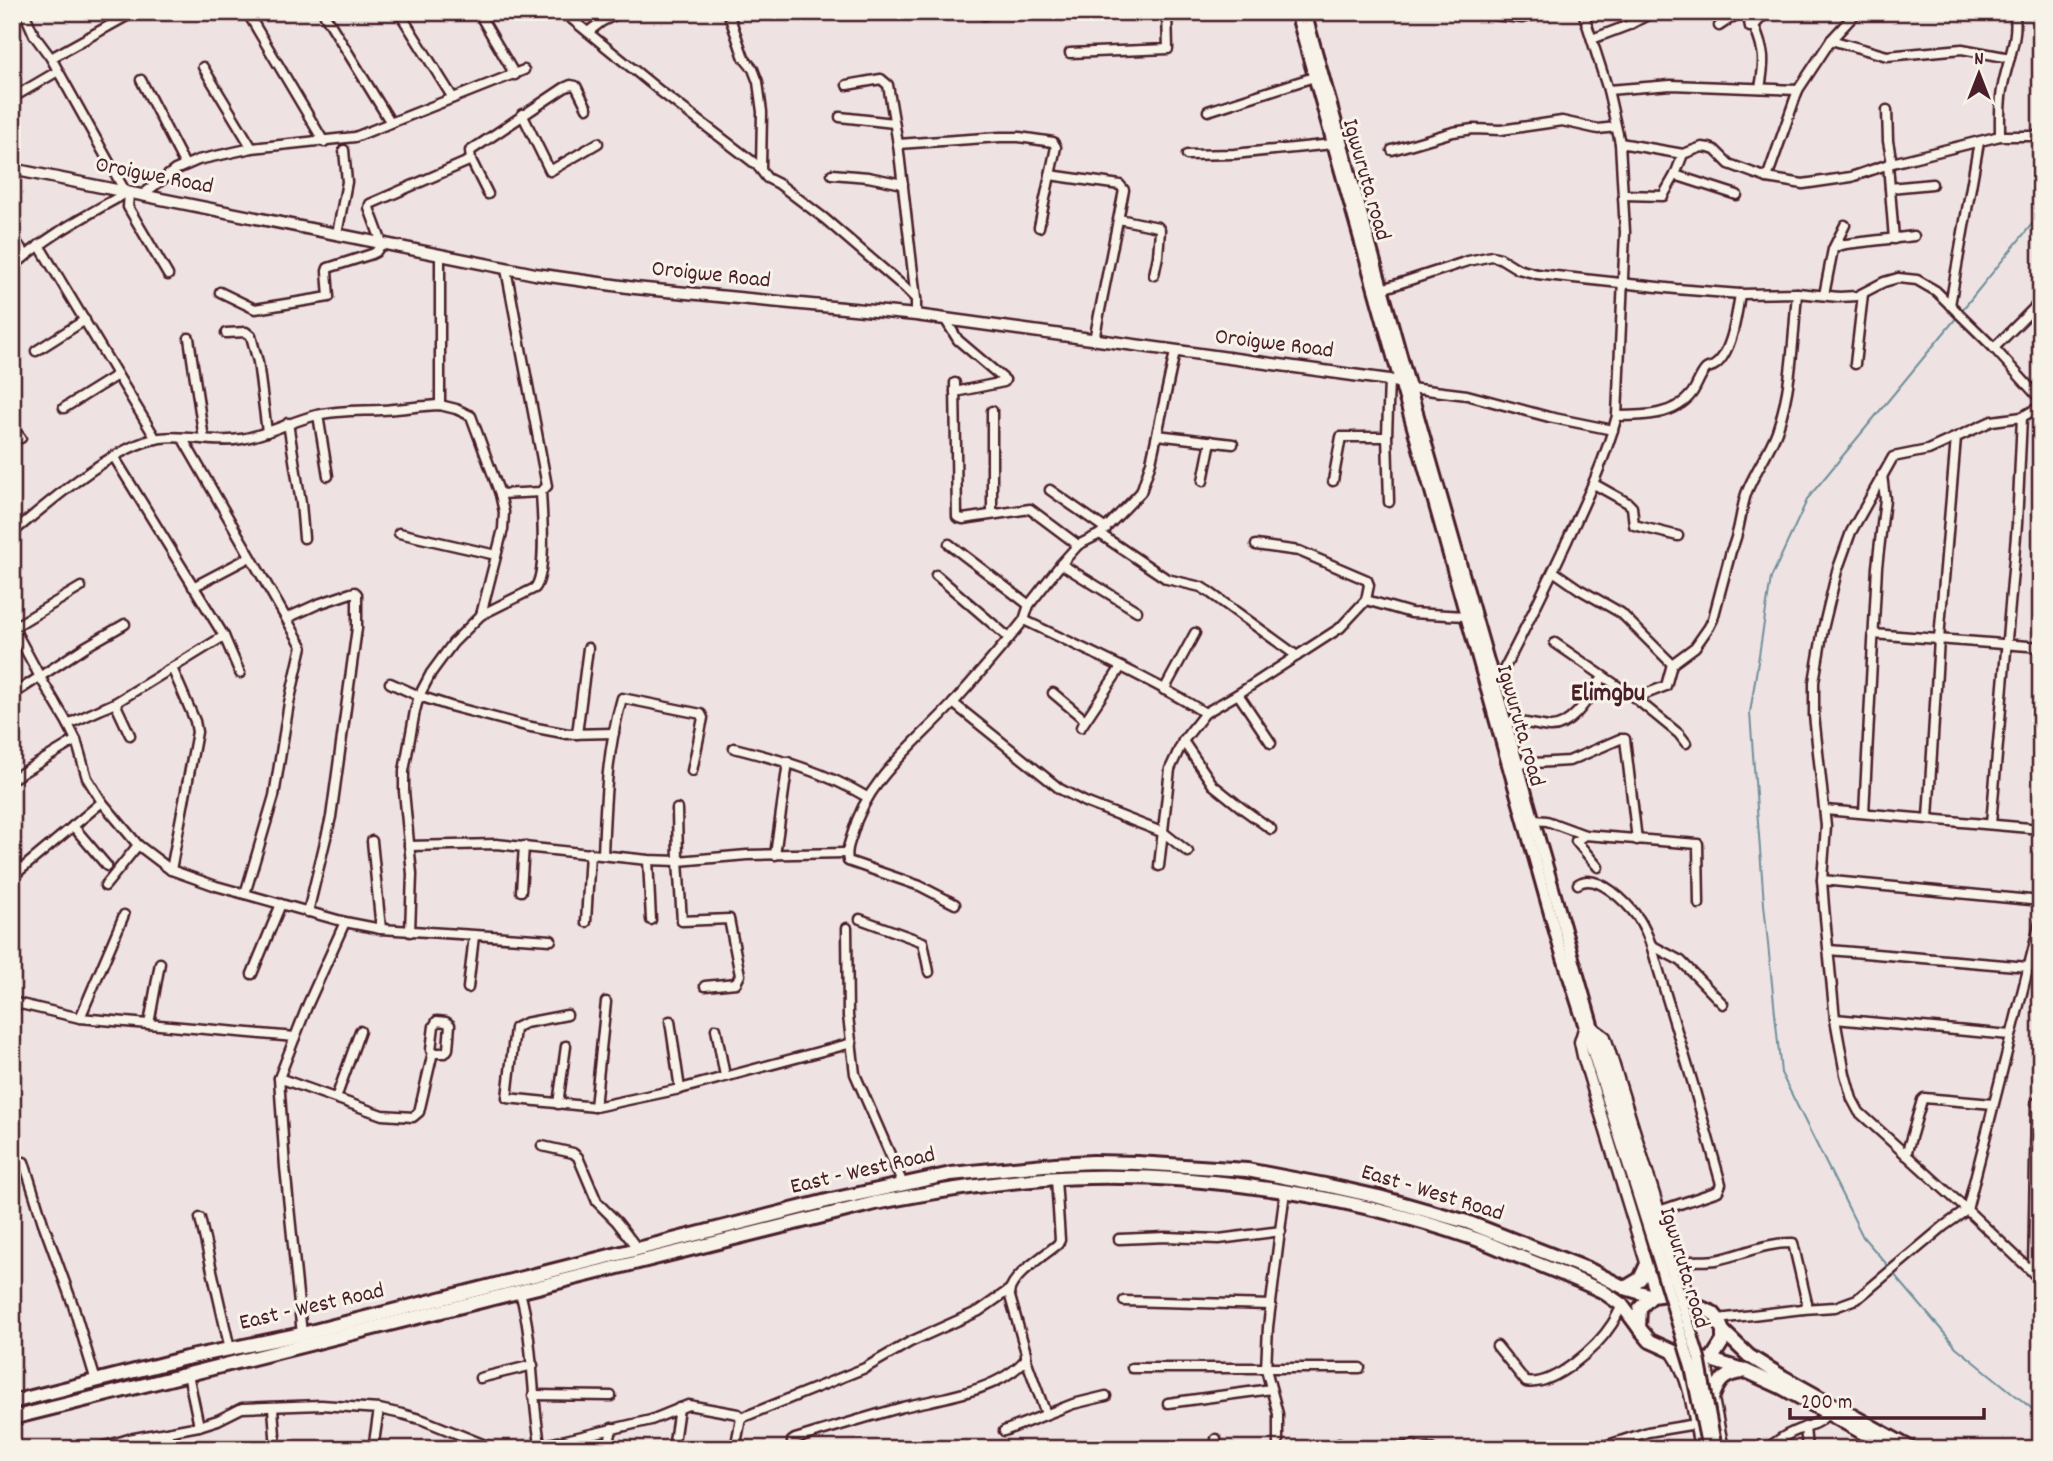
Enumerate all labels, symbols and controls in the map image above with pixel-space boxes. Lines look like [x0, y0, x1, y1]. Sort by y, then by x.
north arrow [1944, 38, 2014, 108]
text: N [1974, 47, 1984, 74]
street label: Igwuruta road [1332, 115, 1398, 245]
street label: Oroigwe Road [92, 149, 216, 205]
street label: Oroigwe Road [650, 253, 772, 299]
street label: Oroigwe Road [1213, 321, 1335, 369]
street label: Igwuruta road [1486, 661, 1552, 791]
district label: Elimgbu [1571, 676, 1645, 713]
street label: East - West Road [787, 1139, 939, 1205]
street label: East - West Road [1357, 1157, 1507, 1231]
street label: Igwuruta road [1649, 1203, 1717, 1333]
street label: East - West Road [236, 1275, 388, 1341]
scale bar [1790, 1377, 1985, 1421]
text: 200 m [1801, 1389, 1852, 1419]

